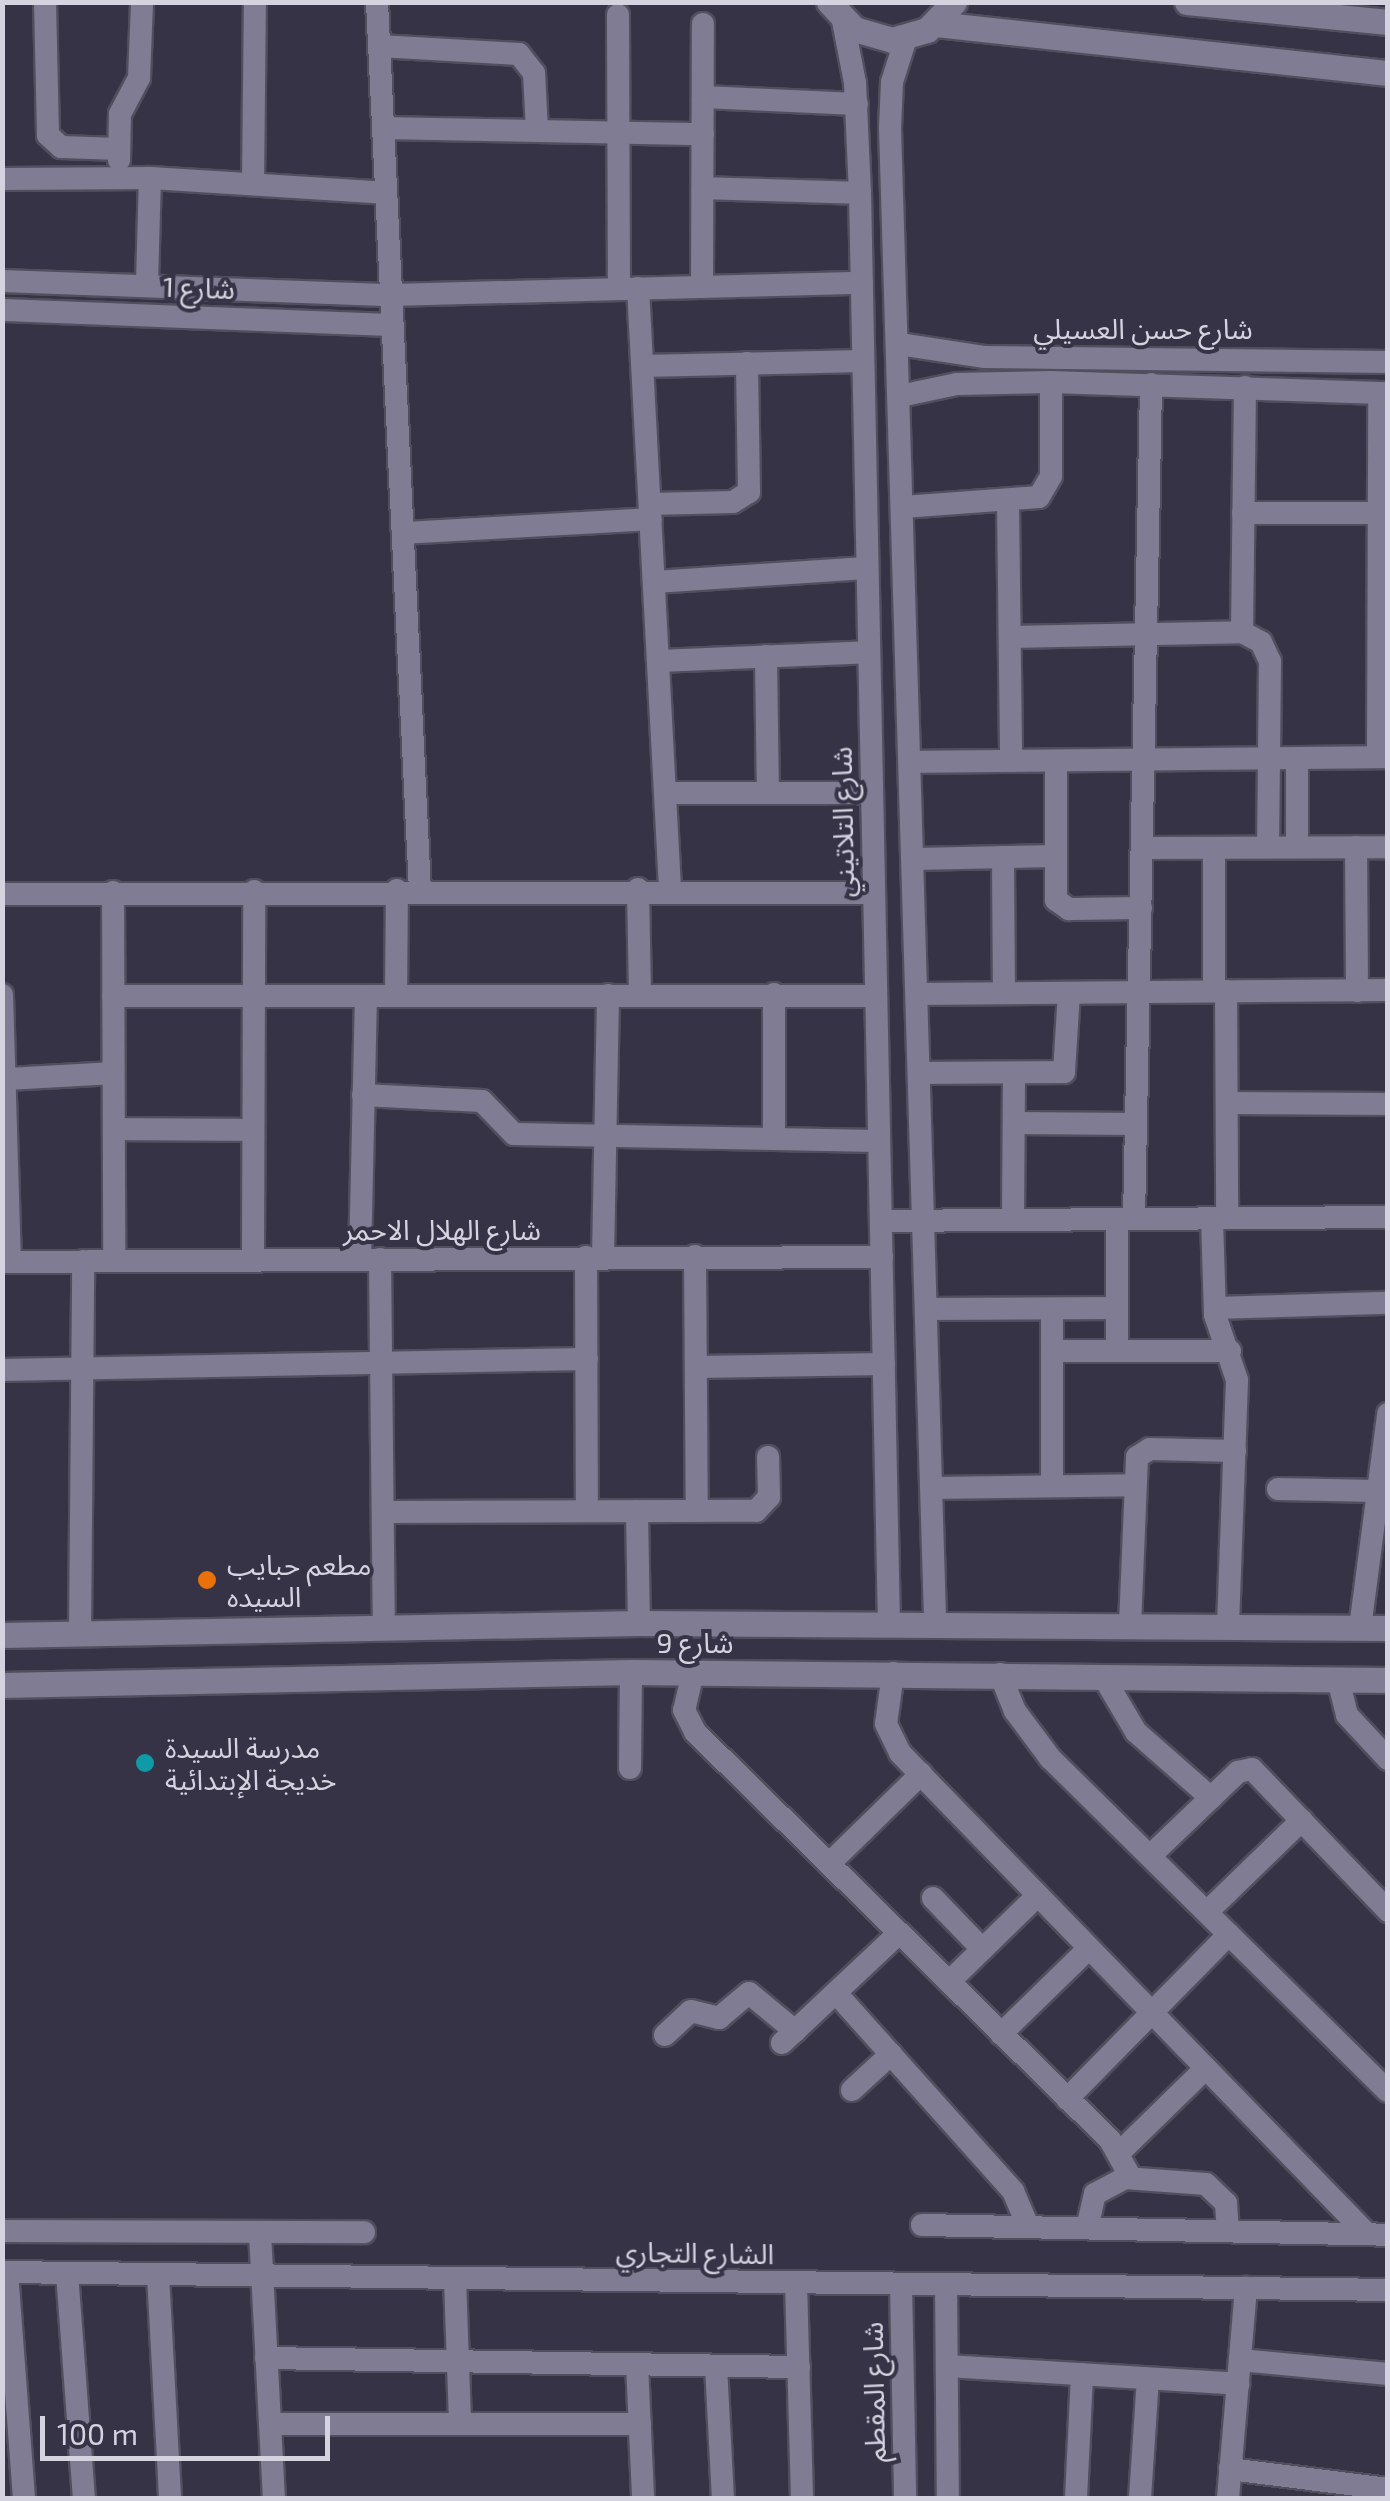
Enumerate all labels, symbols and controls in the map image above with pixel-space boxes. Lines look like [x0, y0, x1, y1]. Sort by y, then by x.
street label: شارع 1 [162, 269, 236, 305]
street label: شارع حسن العسيلي [1033, 311, 1253, 345]
street label: شارع التلاتيني [824, 746, 860, 898]
street label: شارع الهلال الاحمر [343, 1212, 541, 1246]
place label: مطعم حبايب السيده [227, 1547, 371, 1613]
marker: مطعم حبايب السيده [196, 1569, 218, 1591]
street label: شارع 9 [657, 1625, 733, 1659]
place label: مدرسة السيدة خديجة الإبتدائية [165, 1730, 337, 1796]
marker: مدرسة السيدة خديجة الإبتدائية [134, 1752, 156, 1774]
street label: الشارع التجاري [615, 2234, 775, 2270]
street label: شارع المقطم [855, 2322, 891, 2462]
scale bar [45, 2396, 335, 2458]
text: 100 m [57, 2415, 138, 2451]

